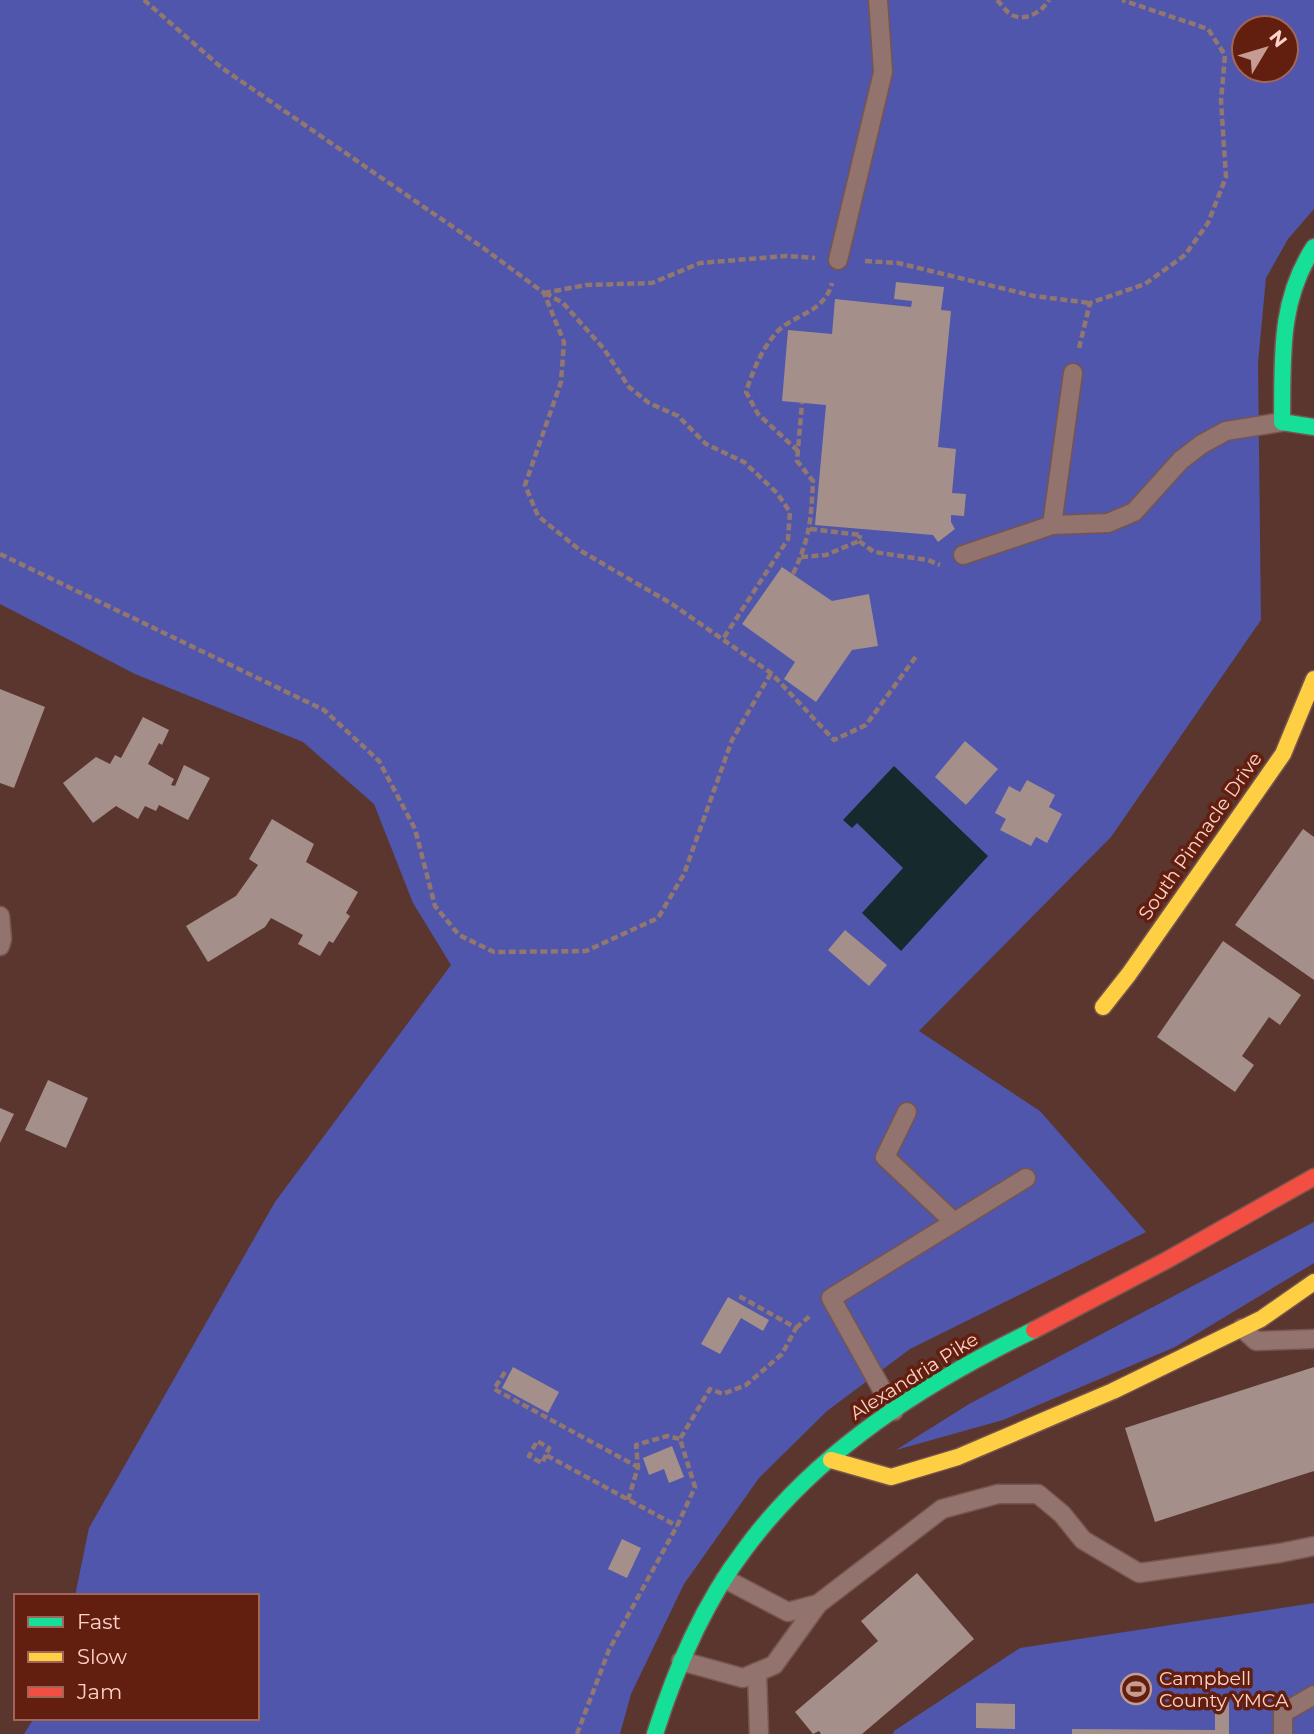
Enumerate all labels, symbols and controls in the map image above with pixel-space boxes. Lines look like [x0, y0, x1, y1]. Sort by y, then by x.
north arrow [1230, 14, 1300, 84]
text: N [1264, 26, 1292, 52]
street label: South Pinnacle Drive [1133, 748, 1267, 924]
street label: Alexandria Pike [846, 1327, 982, 1425]
legend [14, 1594, 259, 1720]
text: Fast [77, 1609, 121, 1634]
text: Slow [77, 1644, 127, 1669]
place label: Campbell County YMCA [1159, 1667, 1289, 1712]
sports icon: Campbell County YMCA [1119, 1672, 1153, 1706]
text: Jam [76, 1679, 122, 1704]

